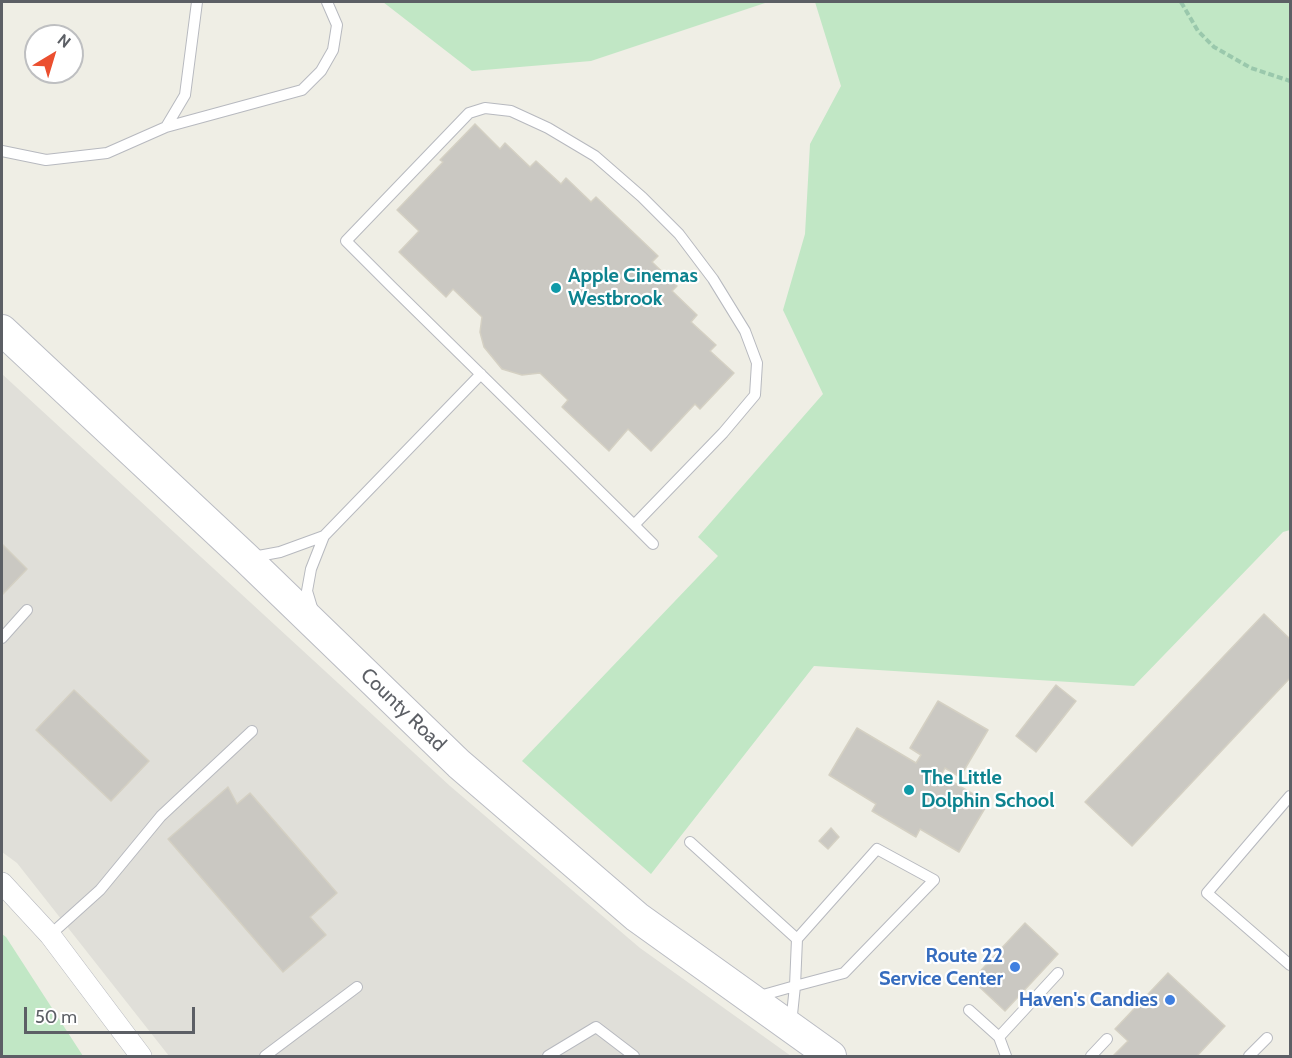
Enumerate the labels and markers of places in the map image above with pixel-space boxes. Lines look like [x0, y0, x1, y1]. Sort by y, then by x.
place label: Apple Cinemas Westbrook [568, 264, 698, 311]
marker: Apple Cinemas Westbrook [549, 281, 563, 295]
place label: The Little Dolphin School [921, 766, 1055, 813]
marker: The Little Dolphin School [902, 783, 916, 797]
place label: Route 22 Service Center [879, 944, 1003, 991]
marker: Route 22 Service Center [1008, 960, 1022, 974]
place label: Haven's Candies [1019, 988, 1158, 1012]
marker: Haven's Candies [1163, 993, 1177, 1007]

